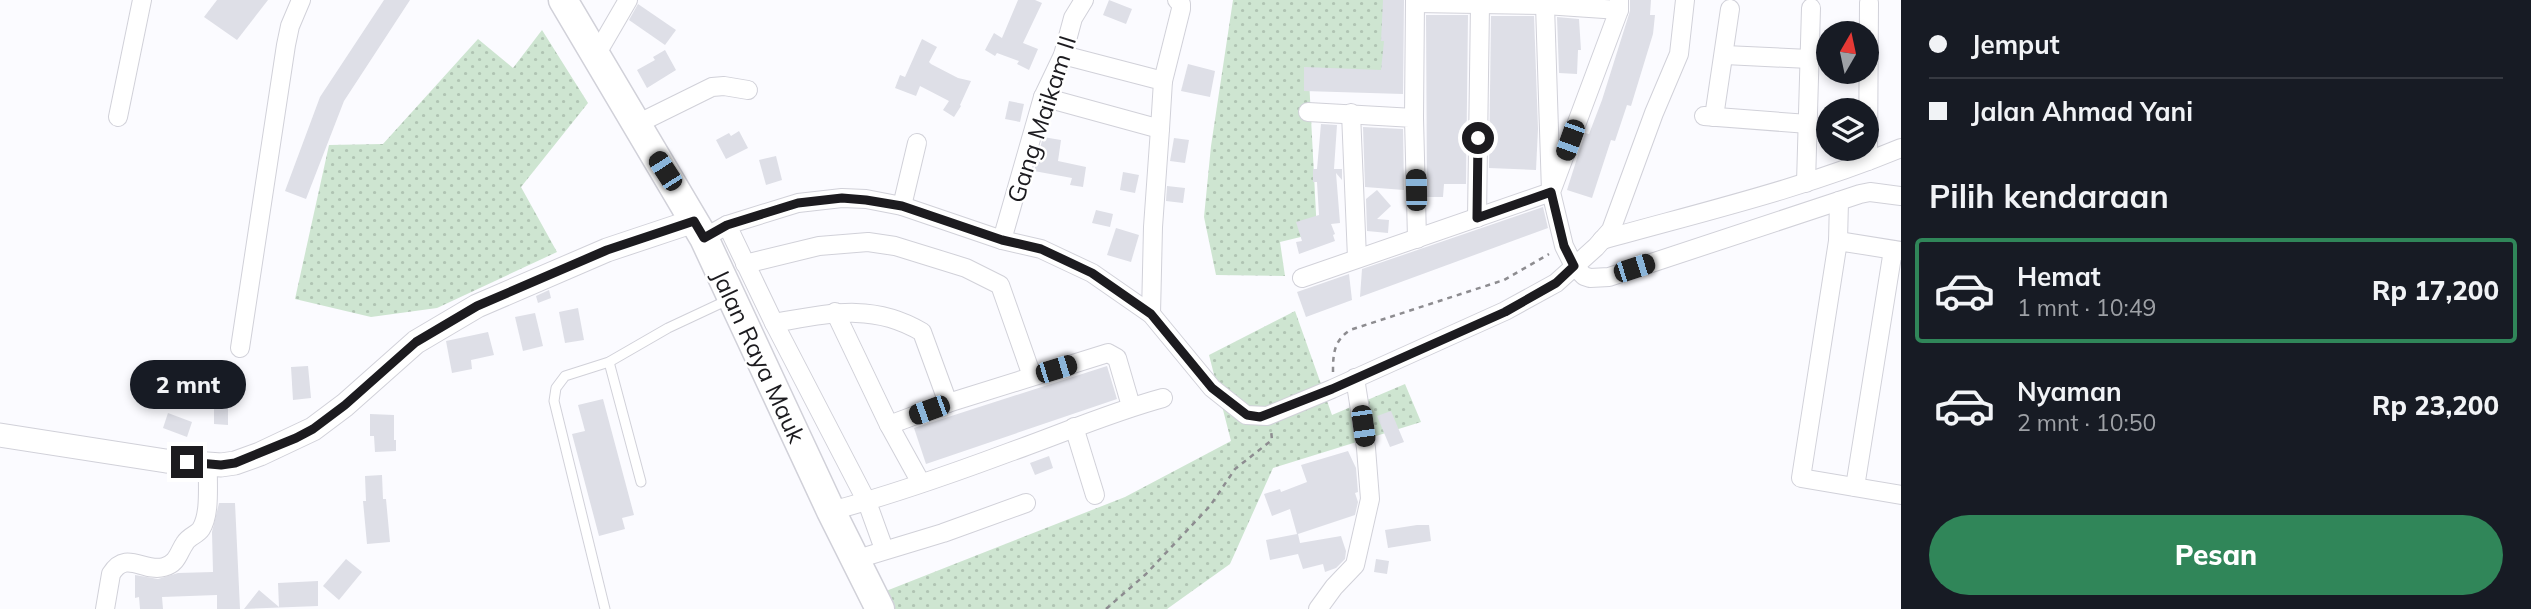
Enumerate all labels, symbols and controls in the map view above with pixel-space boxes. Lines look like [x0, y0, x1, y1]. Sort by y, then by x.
north arrow [1816, 21, 1880, 84]
map controls [1816, 21, 1879, 161]
text: Jemput [1971, 28, 2060, 61]
street label: Gang Maikam II [1000, 32, 1082, 206]
text: Jalan Ahmad Yani [1971, 95, 2193, 128]
button: layers [1816, 98, 1879, 161]
car [1553, 117, 1588, 163]
route start [1462, 122, 1494, 154]
car [645, 148, 686, 194]
car [1406, 169, 1427, 211]
text: Pilih kendaraan [1929, 176, 2169, 216]
car [1611, 252, 1658, 284]
icon: car [1933, 259, 1996, 322]
text: Hemat [2017, 260, 2101, 293]
street label: Jalan Raya Mauk [706, 264, 813, 448]
text: Rp 17,200 [2372, 274, 2499, 307]
text: 1 mnt · 10:49 [2017, 293, 2156, 322]
car [1033, 353, 1080, 385]
callout: 2 mnt [129, 360, 245, 410]
text: 2 mnt [156, 370, 220, 399]
icon: car [1933, 374, 1996, 437]
text: Nyaman [2017, 375, 2122, 408]
text: Rp 23,200 [2372, 389, 2499, 422]
car [906, 393, 953, 427]
car [1350, 404, 1377, 448]
text: 2 mnt · 10:50 [2017, 408, 2156, 437]
route end [171, 446, 203, 478]
button: Pesan [1929, 515, 2503, 595]

